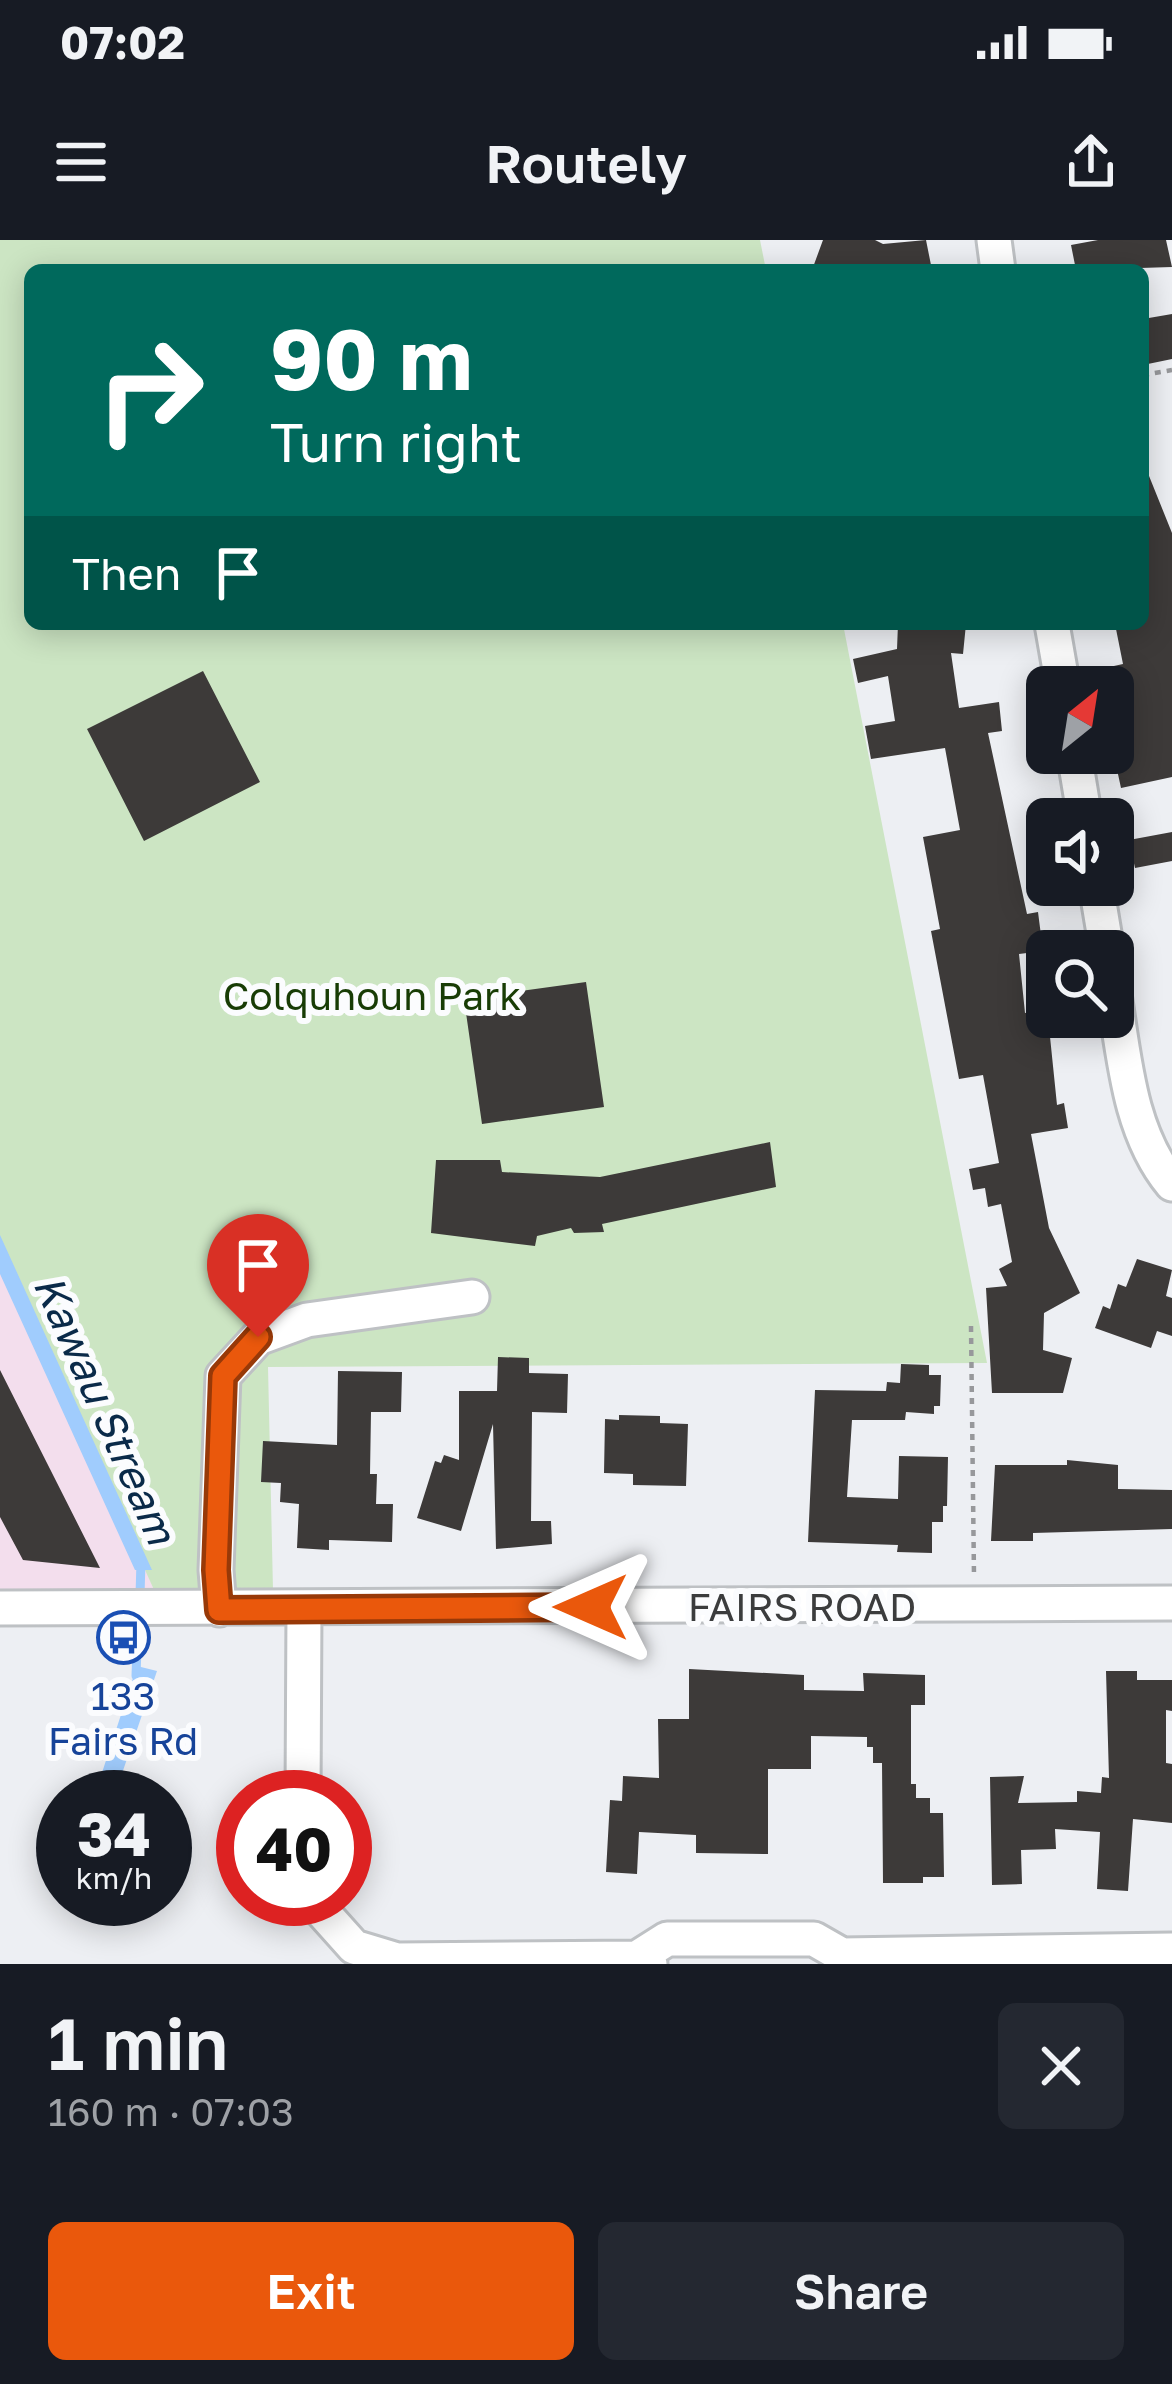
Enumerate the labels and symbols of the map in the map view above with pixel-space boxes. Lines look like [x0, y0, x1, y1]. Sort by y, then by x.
north arrow [1026, 666, 1134, 774]
park label: Colquhoun Park [223, 972, 521, 1019]
pin [207, 1214, 309, 1337]
water label: Kawau Stream [24, 1267, 188, 1553]
position arrow [528, 1544, 654, 1670]
street label: FAIRS ROAD [688, 1583, 916, 1630]
bus stop icon: 133 Fairs Rd [95, 1610, 151, 1666]
place label: 133 Fairs Rd [48, 1672, 198, 1764]
speed limit sign: 40 [216, 1770, 372, 1926]

